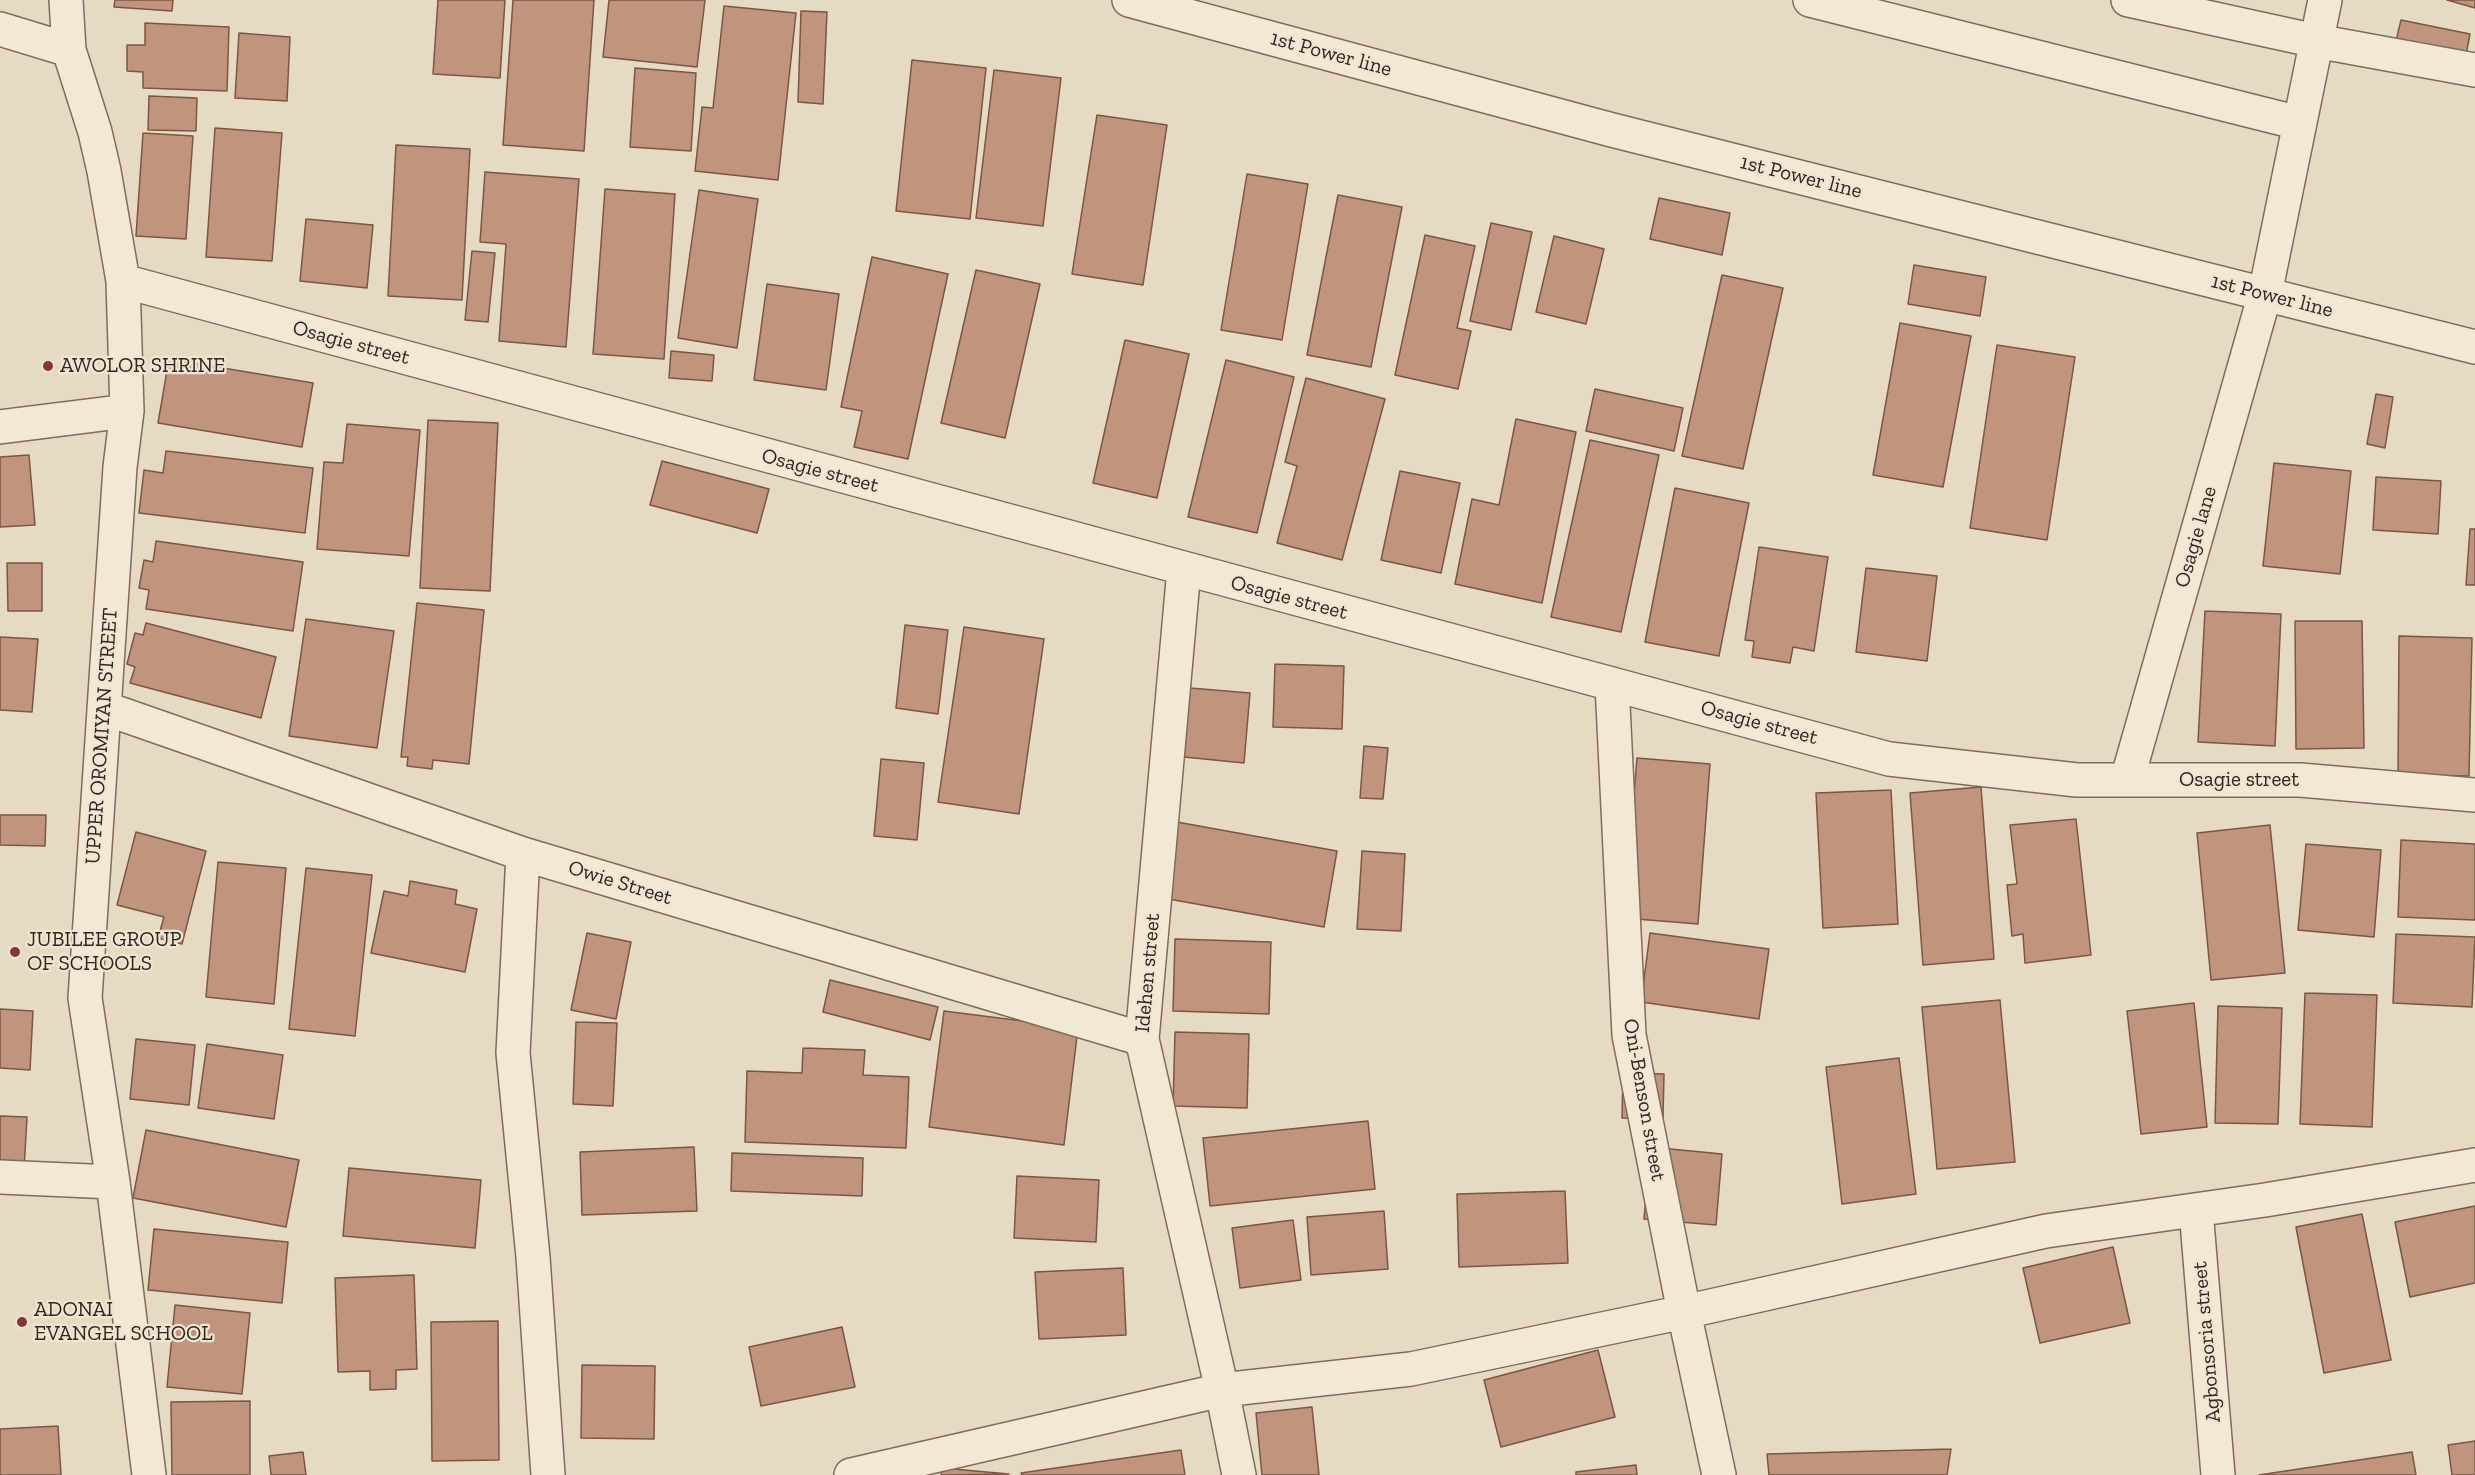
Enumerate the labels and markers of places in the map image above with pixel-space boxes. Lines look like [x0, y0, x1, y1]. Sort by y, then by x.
place label: AWOLOR SHRINE [60, 353, 225, 379]
marker: AWOLOR SHRINE [41, 359, 55, 373]
place label: JUBILEE GROUP OF SCHOOLS [27, 927, 182, 977]
marker: JUBILEE GROUP OF SCHOOLS [8, 945, 22, 959]
place label: ADONAI EVANGEL SCHOOL [34, 1297, 213, 1347]
marker: ADONAI EVANGEL SCHOOL [15, 1315, 29, 1329]

